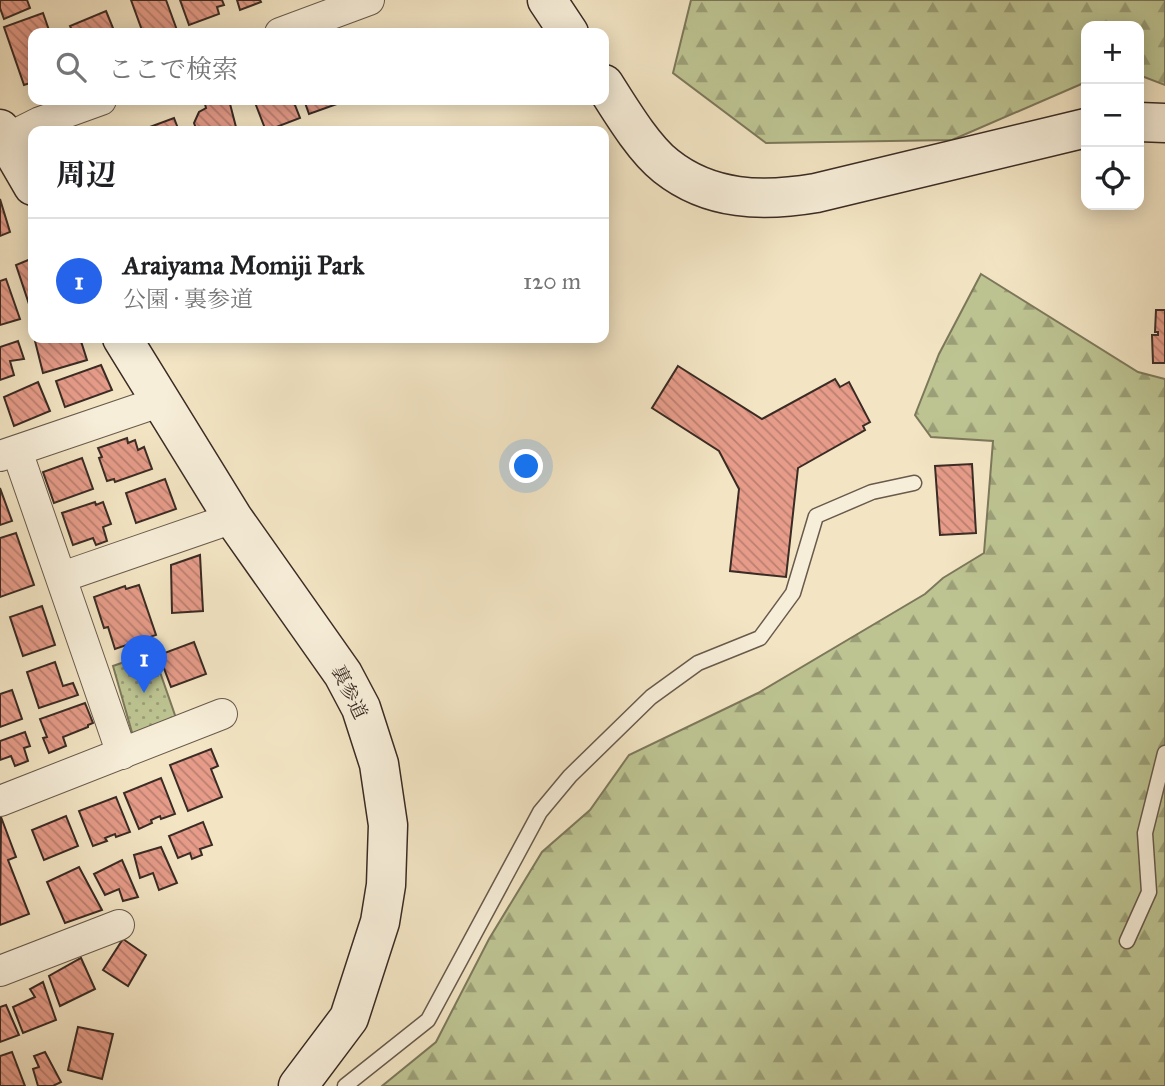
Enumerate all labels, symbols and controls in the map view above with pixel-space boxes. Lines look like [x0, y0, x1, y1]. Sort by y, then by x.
map controls [1081, 21, 1144, 210]
button: + [1081, 21, 1144, 84]
search box [28, 28, 609, 105]
icon: search [52, 48, 90, 86]
text: ここで検索 [108, 53, 238, 85]
button: − [1081, 84, 1144, 147]
button: locate [1081, 147, 1144, 210]
text: 周辺 [56, 157, 116, 193]
text: Araiyama Momiji Park [123, 249, 364, 281]
text: 1 [74, 267, 84, 295]
text: 120 m [523, 267, 581, 295]
text: 公園 · 裏参道 [123, 285, 253, 313]
your location [509, 449, 543, 483]
pin: 1 [121, 635, 167, 693]
street label: 裏参道 [327, 662, 372, 723]

